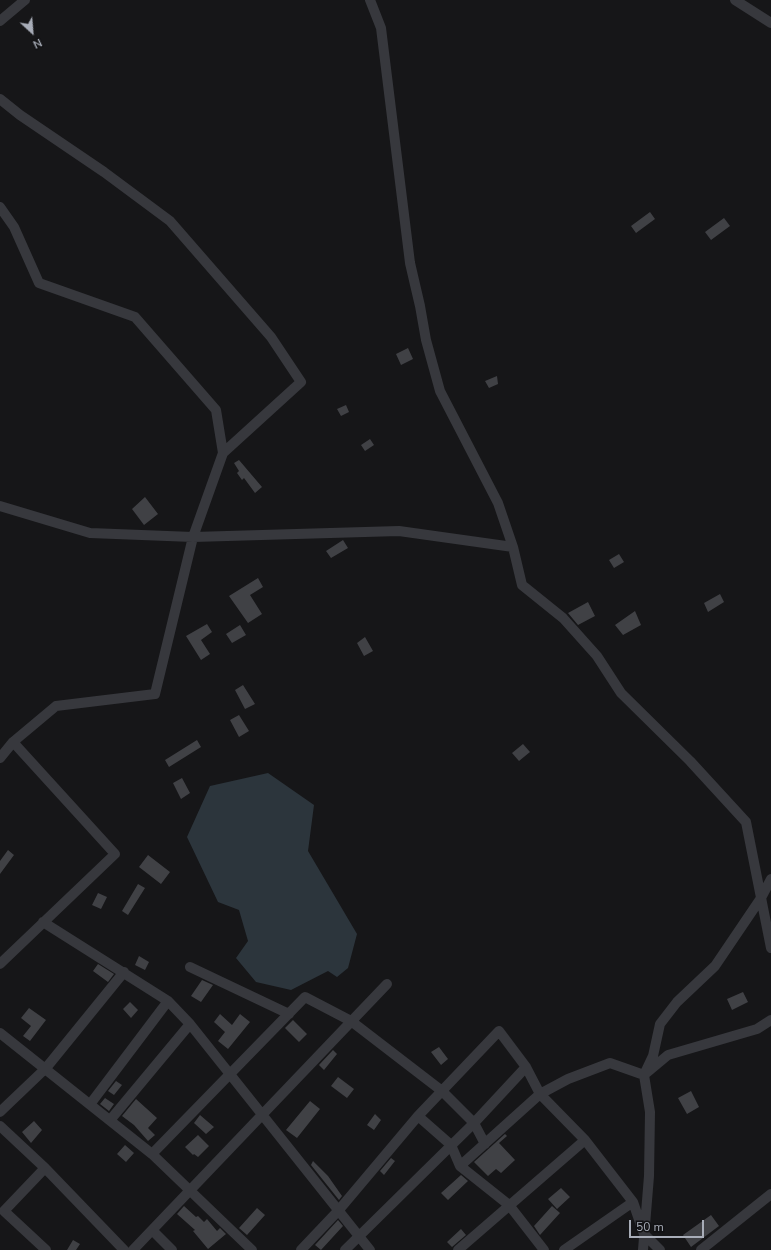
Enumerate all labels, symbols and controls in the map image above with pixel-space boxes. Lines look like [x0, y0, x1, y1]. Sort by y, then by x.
north arrow [12, 12, 52, 52]
text: N [30, 35, 44, 52]
scale bar [631, 1212, 706, 1238]
text: 50 m [636, 1219, 664, 1235]

